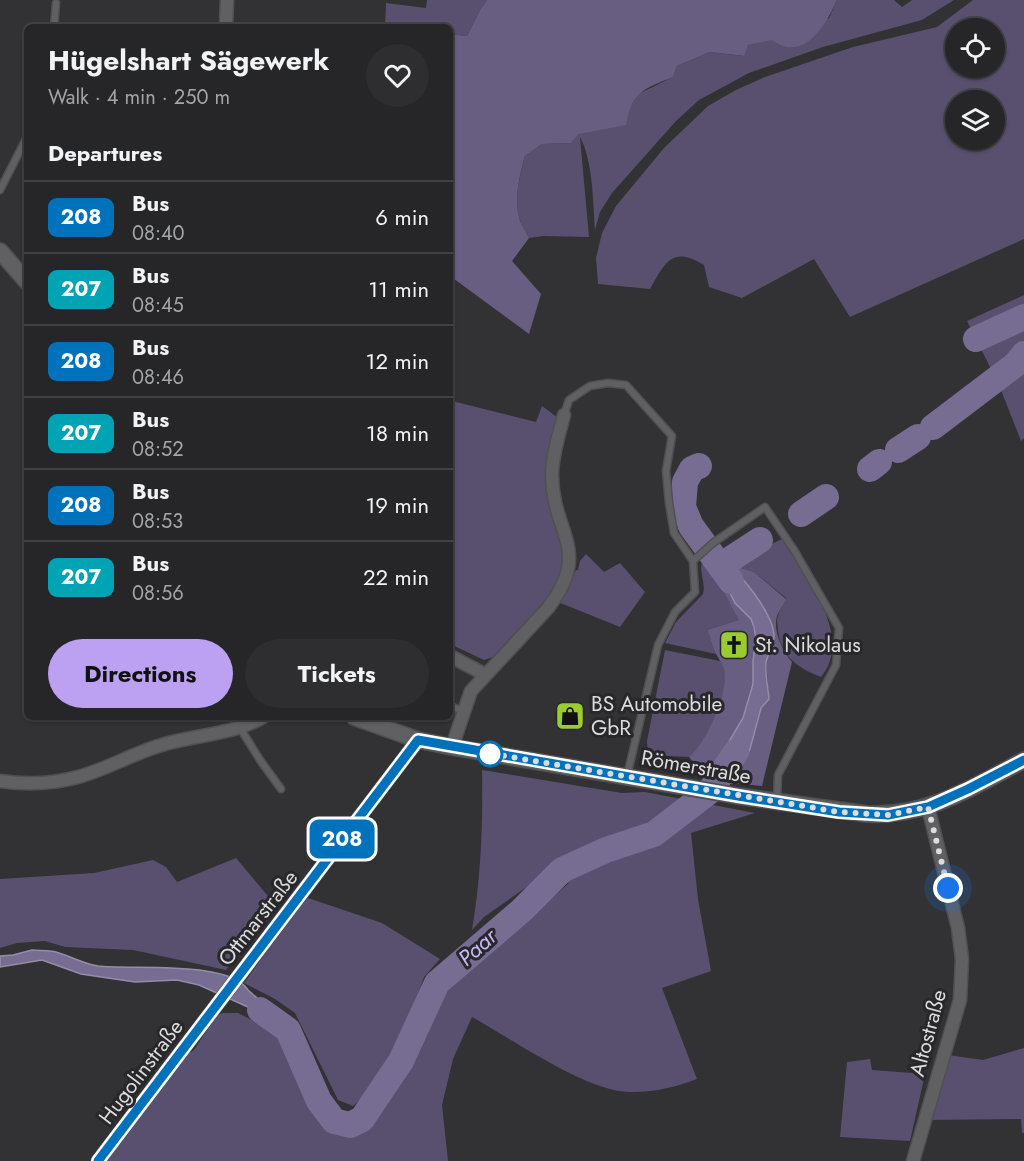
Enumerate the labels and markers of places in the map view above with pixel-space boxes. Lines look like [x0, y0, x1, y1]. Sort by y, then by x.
church icon: St. Nikolaus [718, 629, 750, 661]
place label: St. Nikolaus [755, 630, 861, 660]
place label: BS Automobile GbR [591, 689, 723, 743]
shop icon: BS Automobile GbR [554, 700, 586, 732]
unlabelled marker [477, 741, 503, 767]

